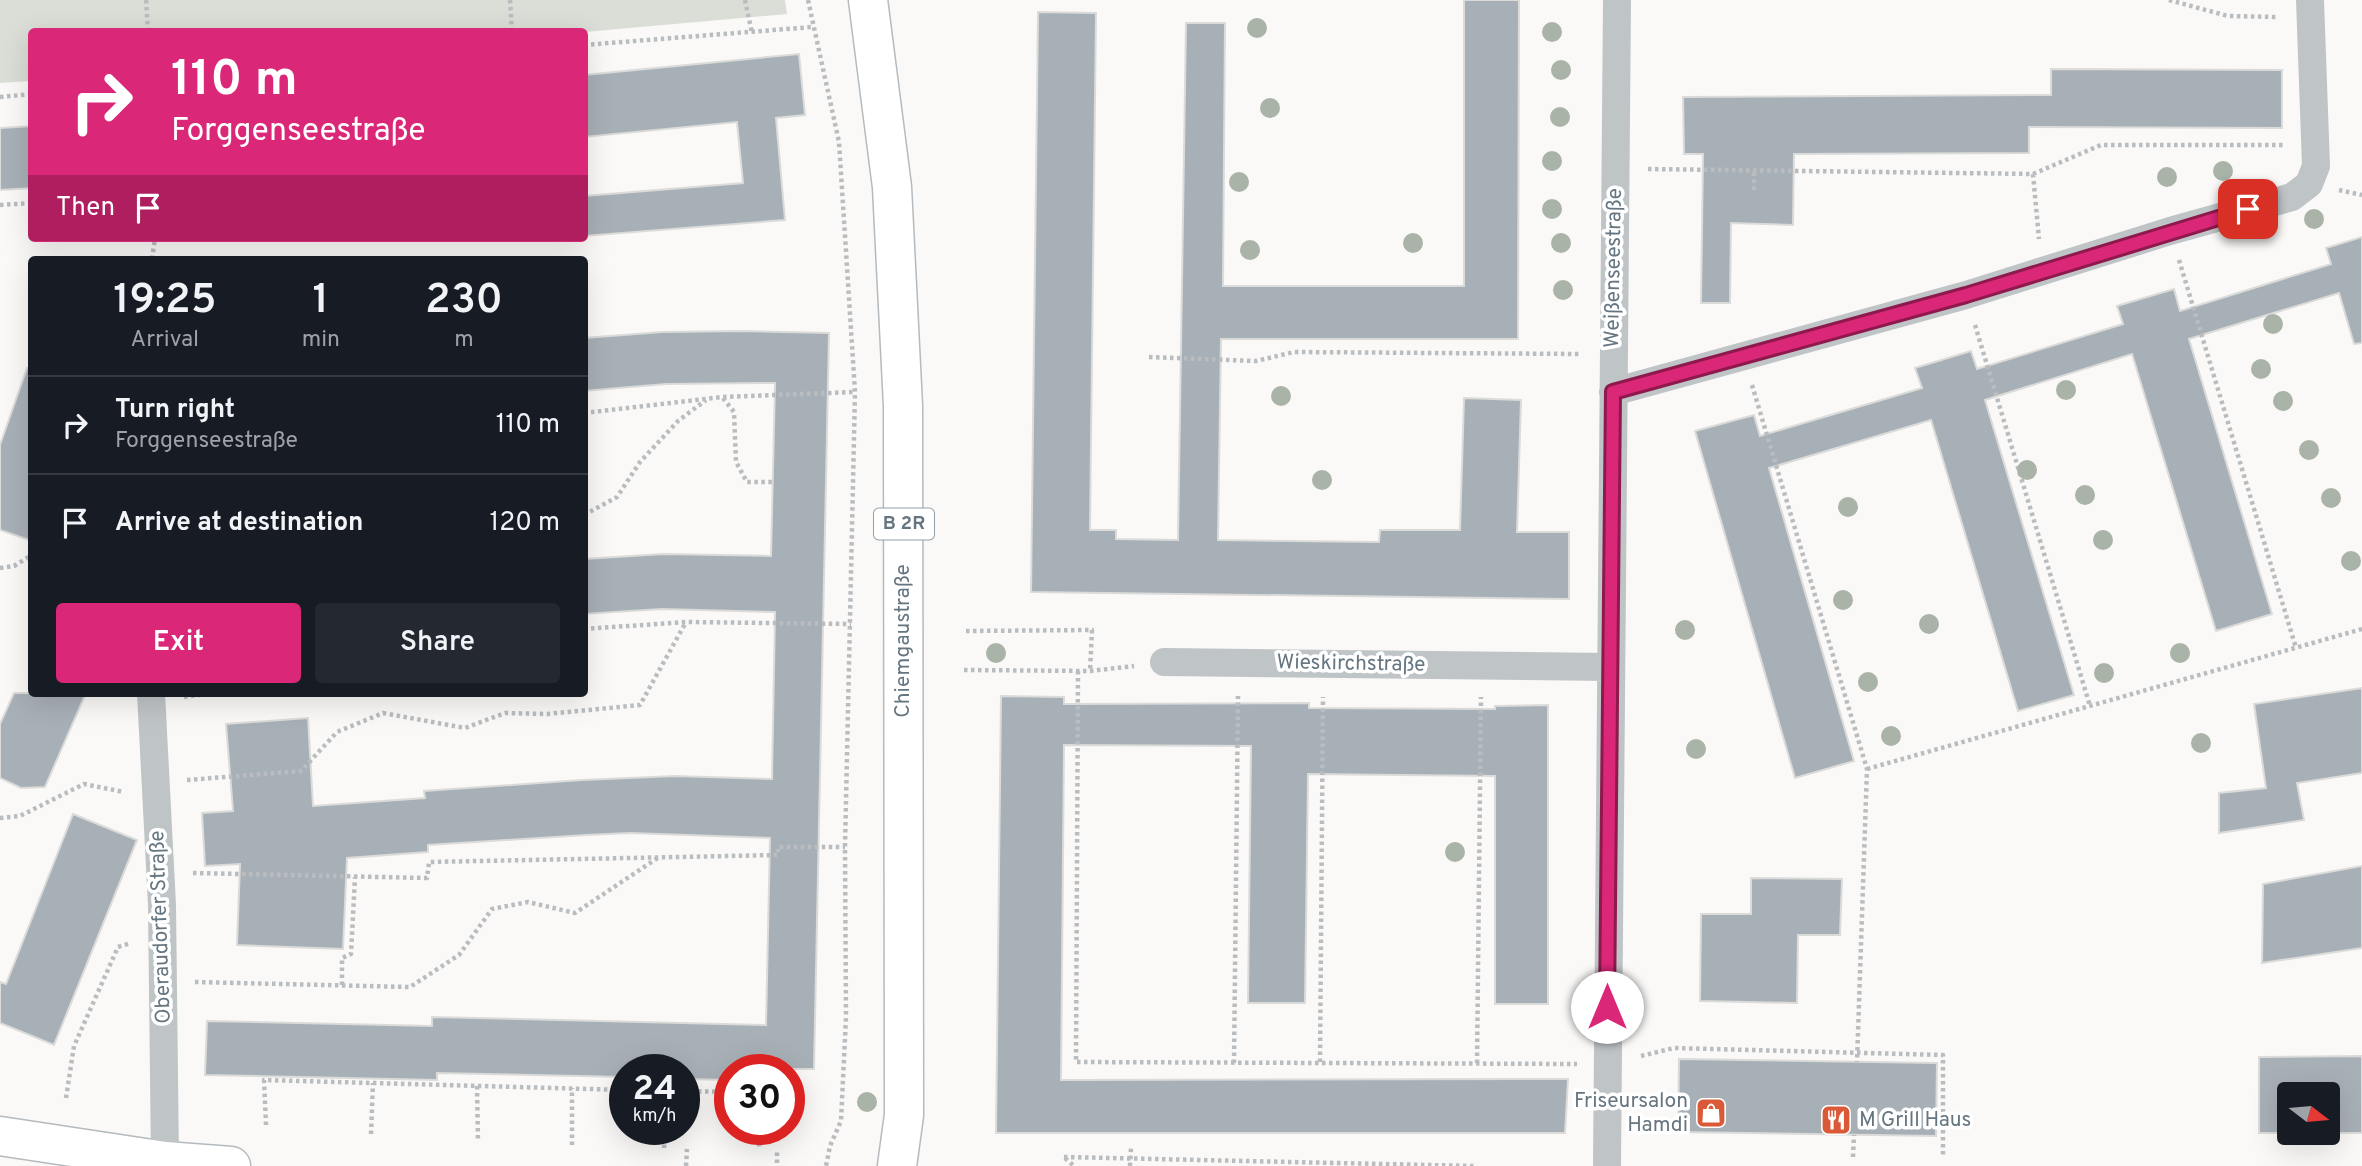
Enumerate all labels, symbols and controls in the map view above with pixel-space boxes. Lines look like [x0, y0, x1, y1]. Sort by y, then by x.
text: 110 m [171, 51, 298, 113]
icon: right [56, 56, 147, 147]
text: Forggenseestraße [171, 112, 425, 152]
pin [2218, 179, 2278, 239]
street label: Weißenseestraße [1599, 188, 1629, 348]
icon: arrive [129, 189, 167, 227]
icon: arrive [2229, 190, 2267, 228]
text: Then [56, 192, 115, 225]
text: 19:25 [113, 275, 217, 328]
text: 1 [313, 275, 329, 328]
text: 230 [425, 275, 503, 328]
text: Arrival [131, 326, 199, 355]
text: min [302, 326, 340, 355]
text: m [454, 326, 474, 355]
text: Turn right [115, 394, 235, 427]
icon: right [56, 406, 94, 444]
text: 110 m [496, 409, 560, 442]
text: Forggenseestraße [115, 427, 298, 456]
icon: arrive [56, 504, 94, 542]
text: Arrive at destination [115, 507, 363, 540]
text: 120 m [490, 507, 560, 540]
road number: B 2R [874, 509, 934, 540]
street label: Chiemgaustraße [890, 564, 917, 718]
button: Exit [56, 603, 301, 683]
button: Share [315, 603, 560, 683]
street label: Wieskirchstraße [1276, 649, 1426, 679]
street label: Oberaudorfer Straße [144, 830, 178, 1024]
position arrow [1570, 970, 1644, 1044]
speed limit sign: 30 [714, 1054, 805, 1145]
text: 24 [633, 1068, 676, 1112]
north arrow [2277, 1082, 2340, 1144]
map controls [2277, 1082, 2340, 1145]
place label: Friseursalon Hamdi [1574, 1088, 1688, 1139]
shop icon: Friseursalon Hamdi [1694, 1096, 1728, 1130]
restaurant icon: M Grill Haus [1819, 1103, 1853, 1137]
text: km/h [633, 1105, 676, 1128]
place label: M Grill Haus [1859, 1107, 1971, 1134]

